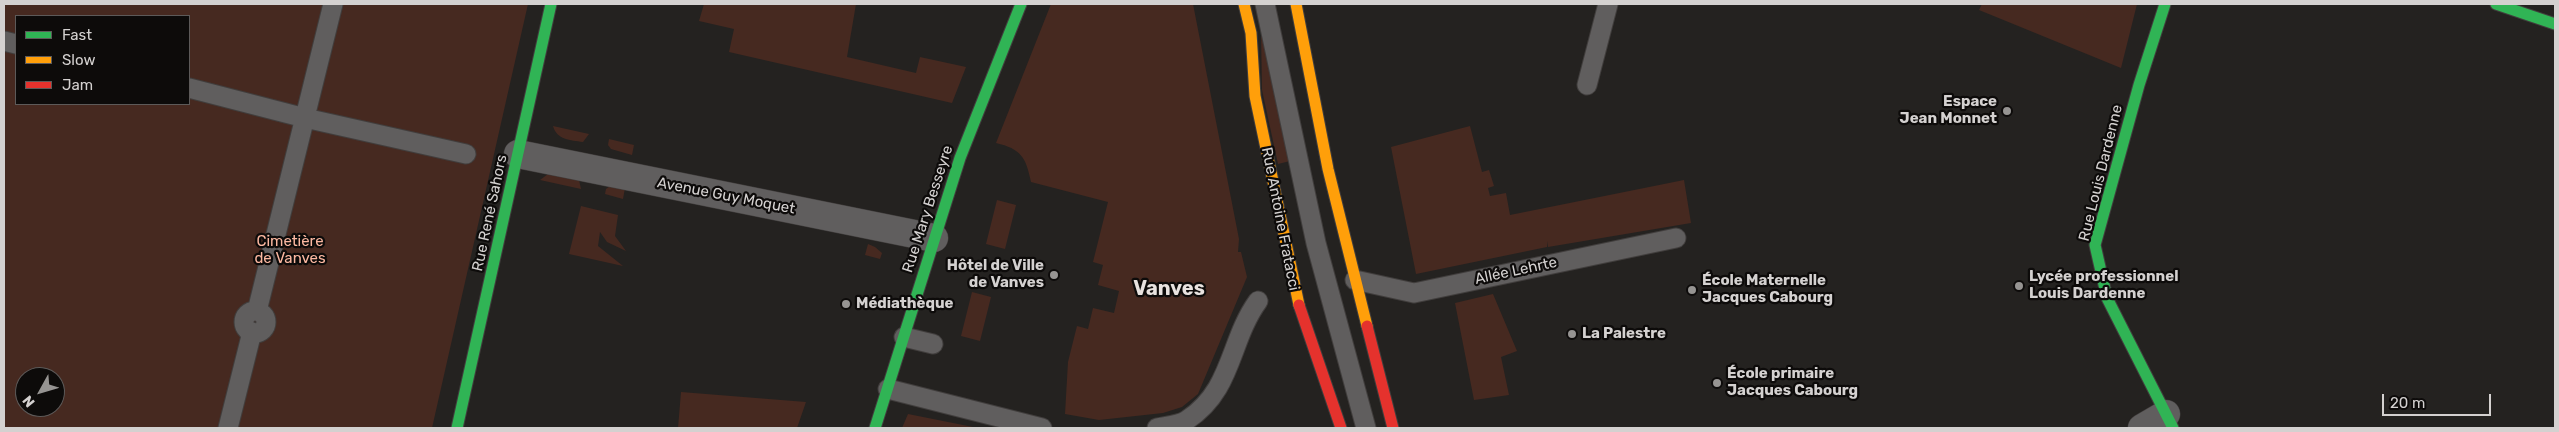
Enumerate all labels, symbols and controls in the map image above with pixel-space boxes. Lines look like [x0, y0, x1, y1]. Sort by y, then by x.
legend [15, 15, 190, 105]
text: Fast [62, 26, 92, 44]
text: Slow [62, 51, 95, 69]
text: Jam [62, 76, 93, 94]
place label: Espace Jean Monnet [1900, 93, 1997, 128]
street label: Rue Louis Dardenne [2075, 103, 2127, 243]
marker: Espace Jean Monnet [2001, 105, 2013, 117]
street label: Rue Mary Besseyre [899, 143, 957, 275]
street label: Rue Antoine Fratacci [1257, 146, 1303, 292]
street label: Rue René Sahors [469, 153, 511, 273]
street label: Avenue Guy Moquet [656, 174, 796, 218]
park label: Cimetière de Vanves [254, 233, 326, 268]
street label: Allée Lehrte [1473, 254, 1559, 288]
place label: Hôtel de Ville de Vanves [947, 257, 1044, 292]
place label: Lycée professionnel Louis Dardenne [2029, 268, 2178, 303]
marker: Hôtel de Ville de Vanves [1048, 269, 1060, 281]
place label: École Maternelle Jacques Cabourg [1702, 272, 1833, 307]
district label: Vanves [1133, 277, 1205, 301]
marker: Lycée professionnel Louis Dardenne [2013, 280, 2025, 292]
marker: École Maternelle Jacques Cabourg [1686, 284, 1698, 296]
place label: Médiathèque [856, 295, 954, 313]
marker: Médiathèque [840, 298, 852, 310]
place label: La Palestre [1582, 325, 1666, 343]
marker: La Palestre [1566, 328, 1578, 340]
place label: École primaire Jacques Cabourg [1727, 365, 1858, 400]
north arrow [15, 367, 65, 417]
marker: École primaire Jacques Cabourg [1711, 377, 1723, 389]
scale bar [2384, 384, 2493, 416]
text: N [19, 392, 39, 410]
text: 20 m [2390, 394, 2425, 412]

